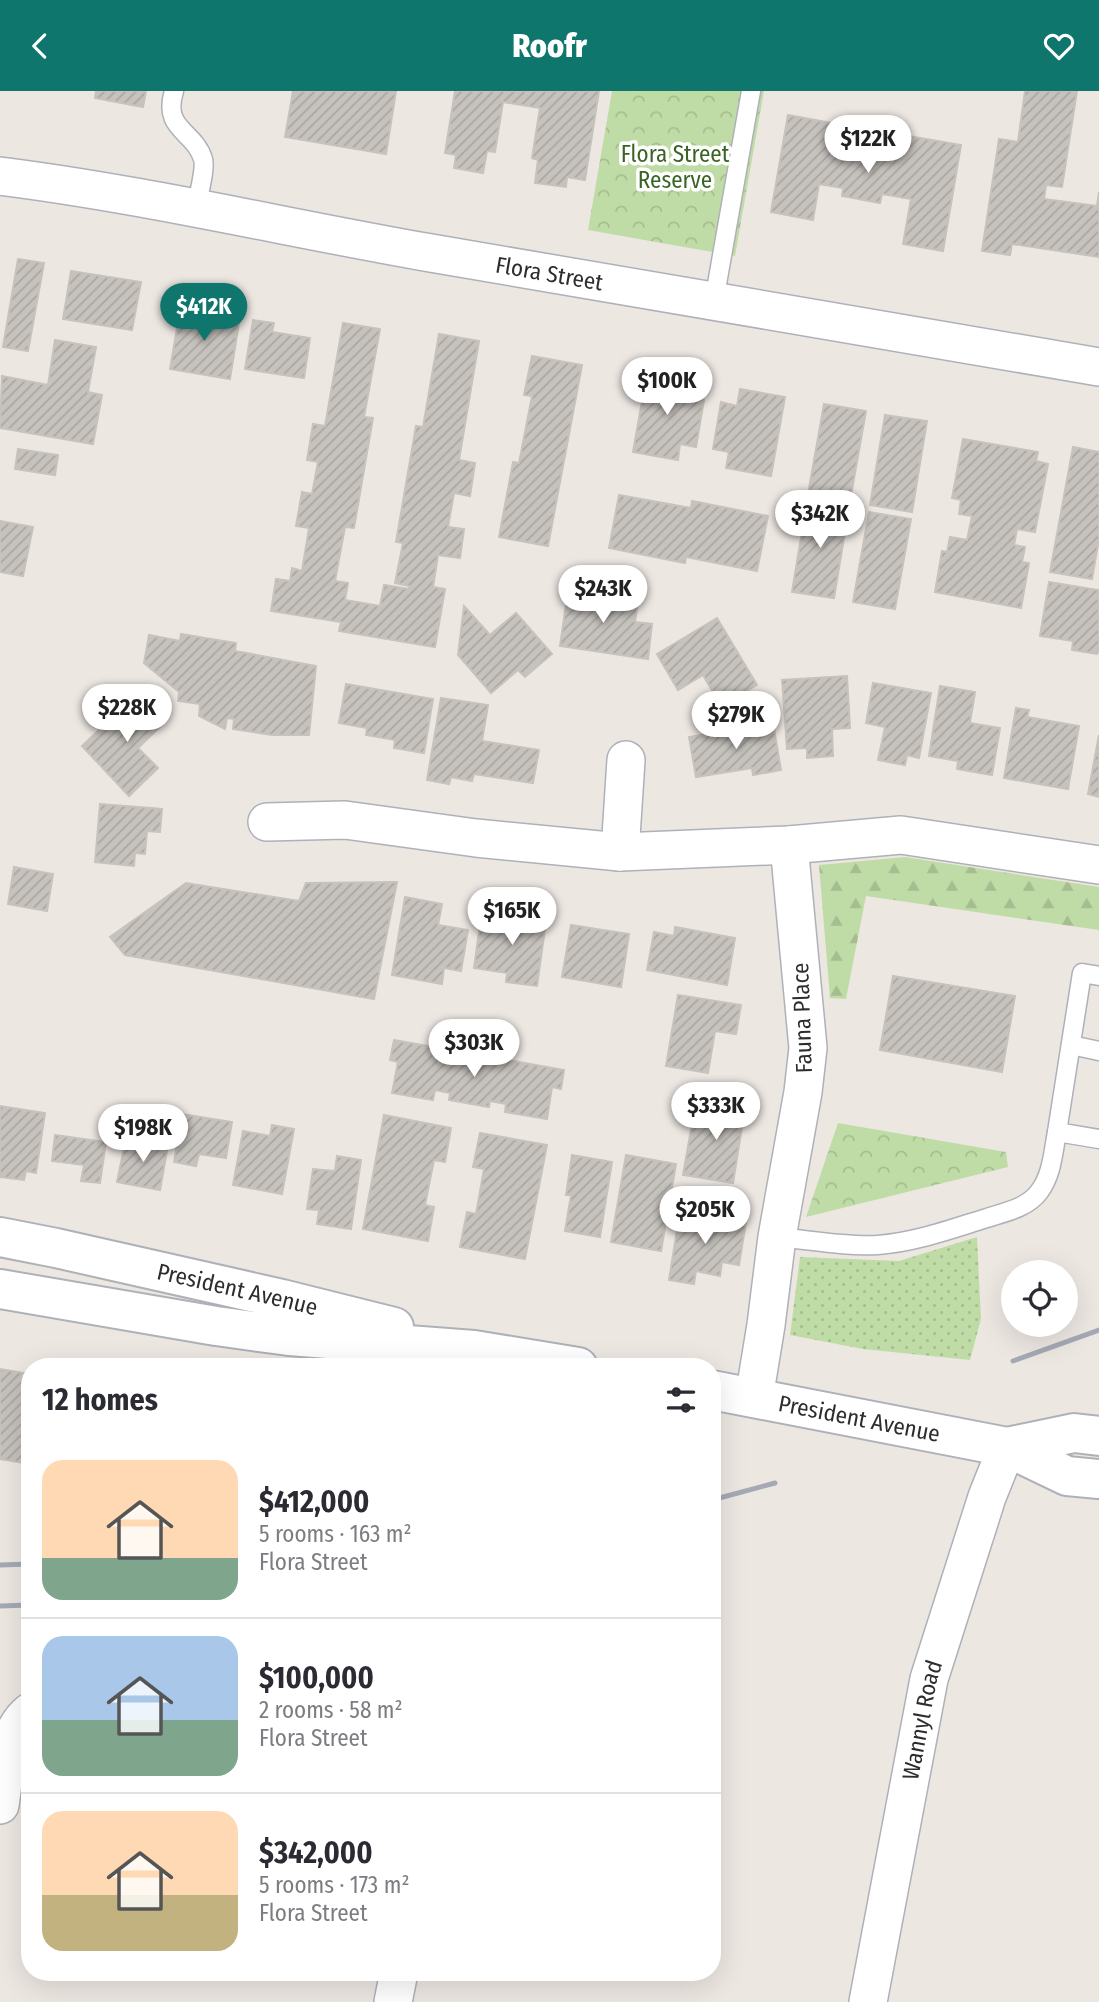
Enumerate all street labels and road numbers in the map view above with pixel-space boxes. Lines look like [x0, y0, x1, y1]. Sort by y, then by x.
street label: Flora Street [493, 250, 606, 297]
street label: Fauna Place [786, 962, 818, 1074]
street label: President Avenue [154, 1257, 321, 1321]
street label: President Avenue [776, 1389, 942, 1448]
street label: Wannyl Road [896, 1657, 948, 1782]

